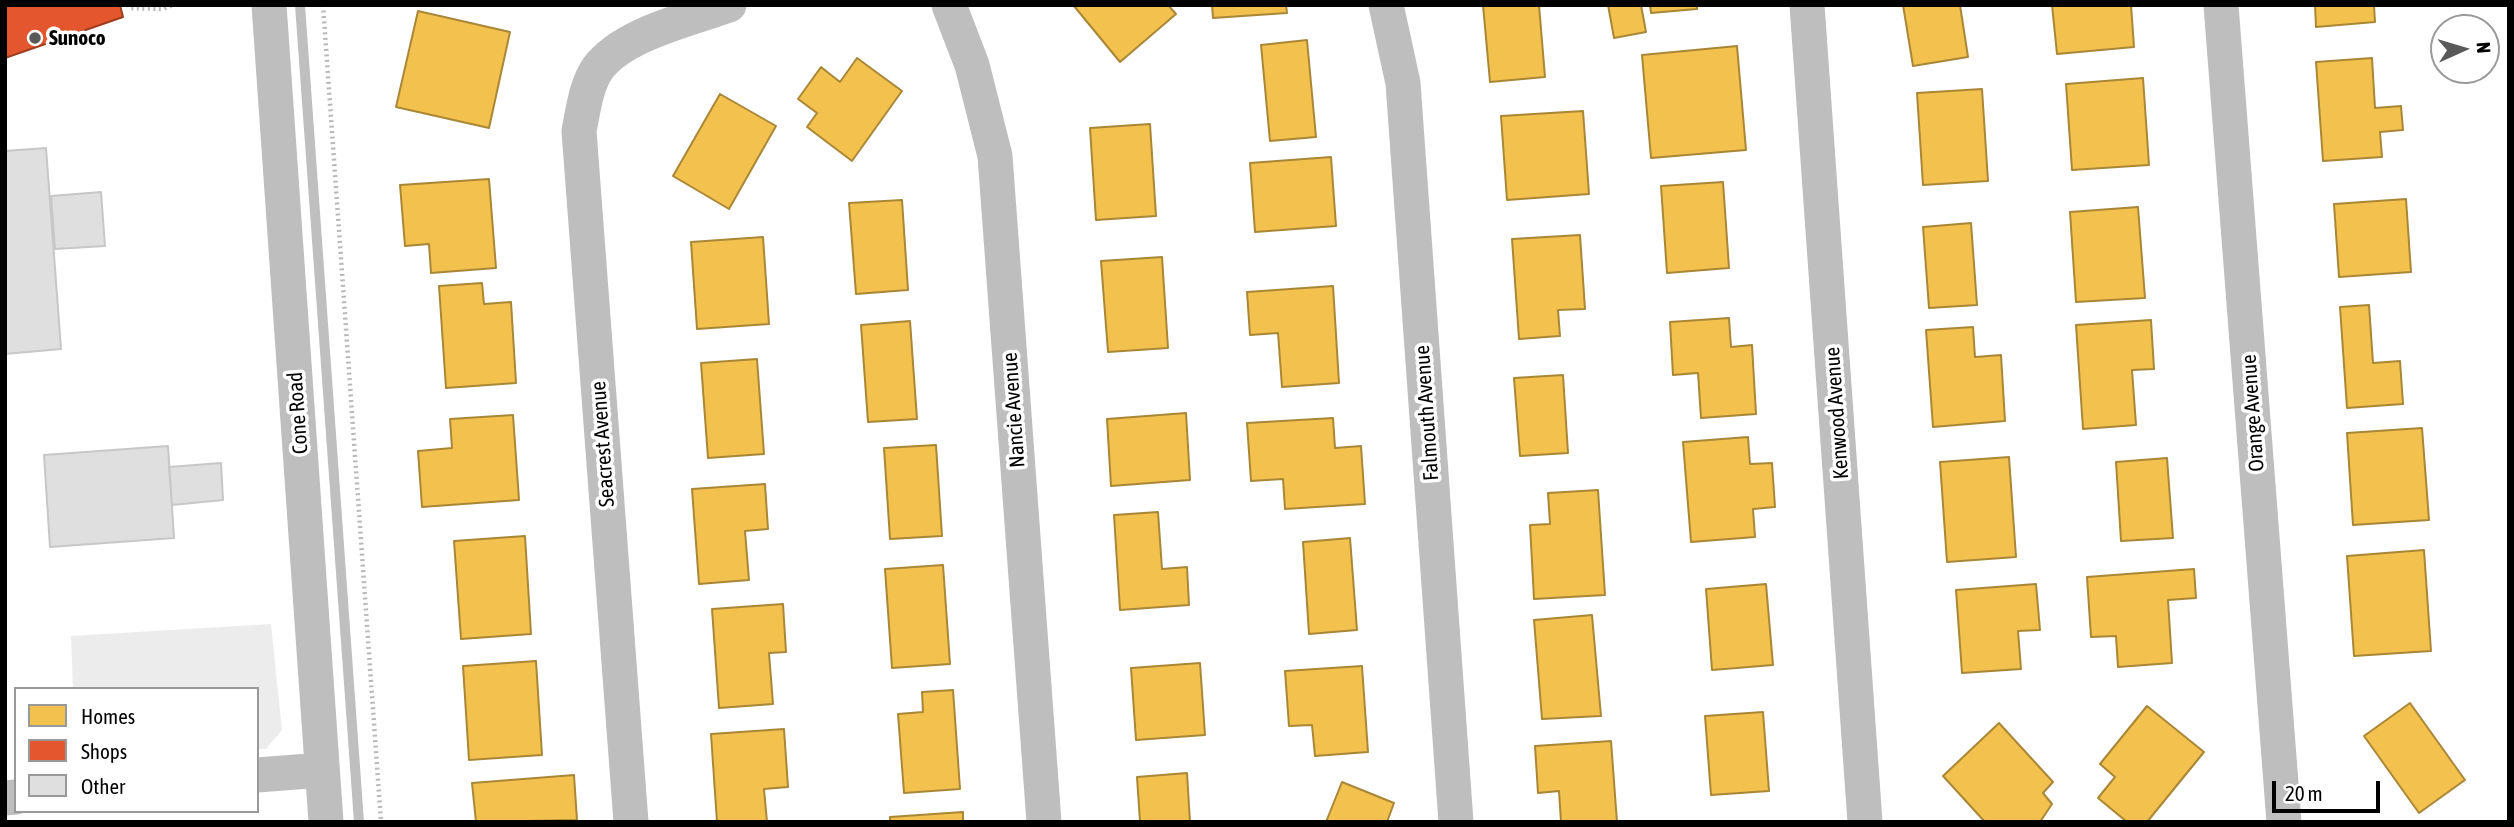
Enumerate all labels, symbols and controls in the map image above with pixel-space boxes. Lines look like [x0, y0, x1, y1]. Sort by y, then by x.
north arrow [2430, 14, 2500, 84]
place label: Sunoco [49, 25, 106, 51]
marker: Sunoco [27, 30, 43, 46]
text: N [2473, 41, 2495, 54]
street label: Falmouth Avenue [1410, 344, 1444, 482]
street label: Kenwood Avenue [1820, 346, 1854, 480]
street label: Nancie Avenue [997, 352, 1031, 468]
street label: Orange Avenue [2236, 354, 2270, 472]
street label: Cone Road [283, 371, 313, 455]
street label: Seacrest Avenue [586, 380, 620, 508]
legend [14, 687, 259, 813]
text: Homes [81, 704, 135, 728]
text: Shops [81, 739, 127, 763]
scale bar [2276, 768, 2384, 812]
text: Other [81, 774, 125, 798]
text: 20 m [2285, 781, 2323, 805]

